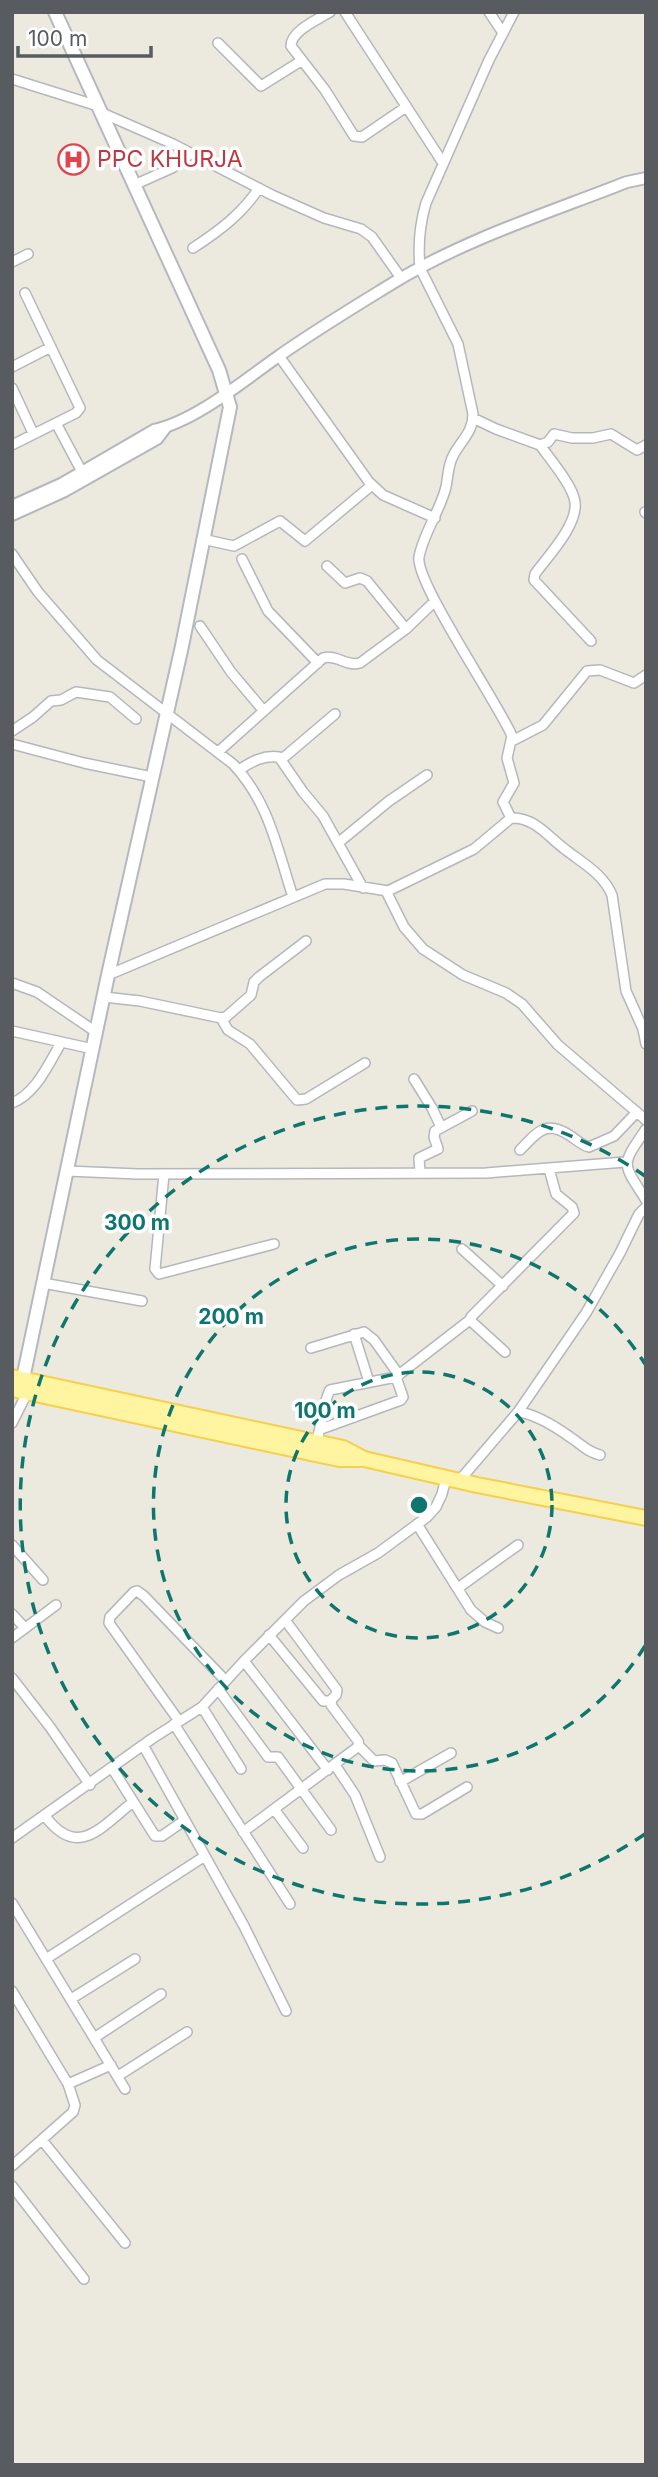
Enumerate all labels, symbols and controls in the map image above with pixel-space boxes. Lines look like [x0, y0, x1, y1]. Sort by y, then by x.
scale bar [18, 14, 150, 58]
text: 100 m [28, 26, 87, 51]
hospital icon: PPC KHURJA [57, 142, 91, 176]
place label: PPC KHURJA [97, 145, 243, 173]
text: 300 m [104, 1210, 170, 1235]
text: 200 m [198, 1304, 264, 1329]
text: 100 m [294, 1398, 356, 1423]
centre of rings [407, 1493, 431, 1517]

